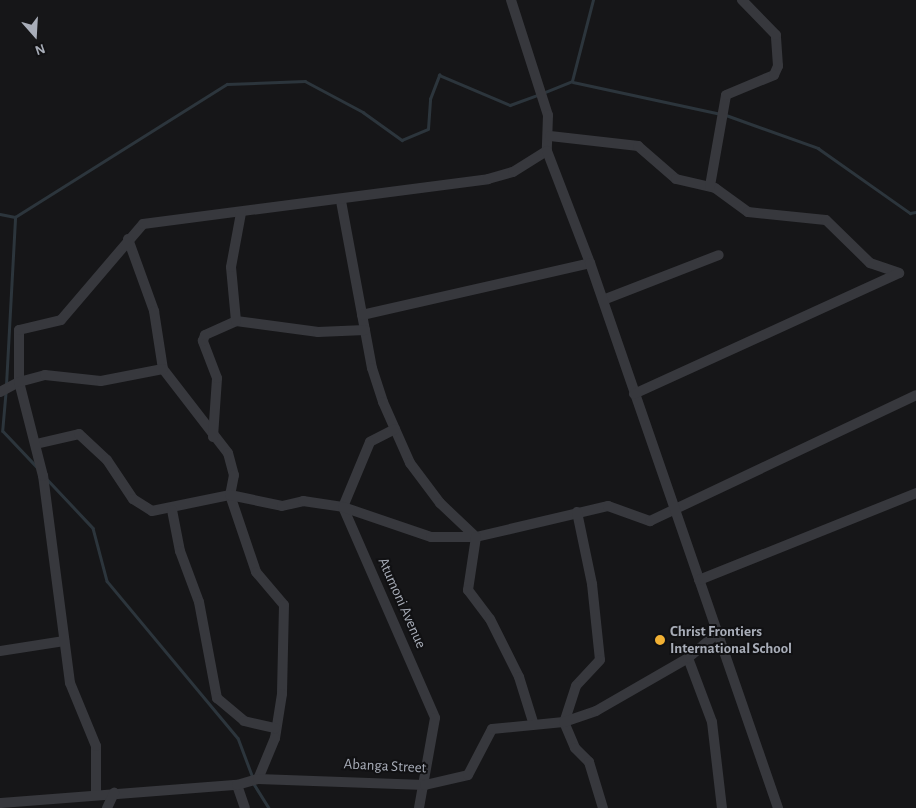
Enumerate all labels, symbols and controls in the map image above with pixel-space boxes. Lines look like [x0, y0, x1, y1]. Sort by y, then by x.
north arrow [10, 10, 60, 60]
text: N [33, 41, 47, 57]
street label: Atumoni Avenue [374, 555, 430, 651]
place label: Christ Frontiers International School [670, 622, 792, 657]
marker: Christ Frontiers International School [654, 634, 666, 646]
street label: Abanga Street [343, 755, 427, 777]

